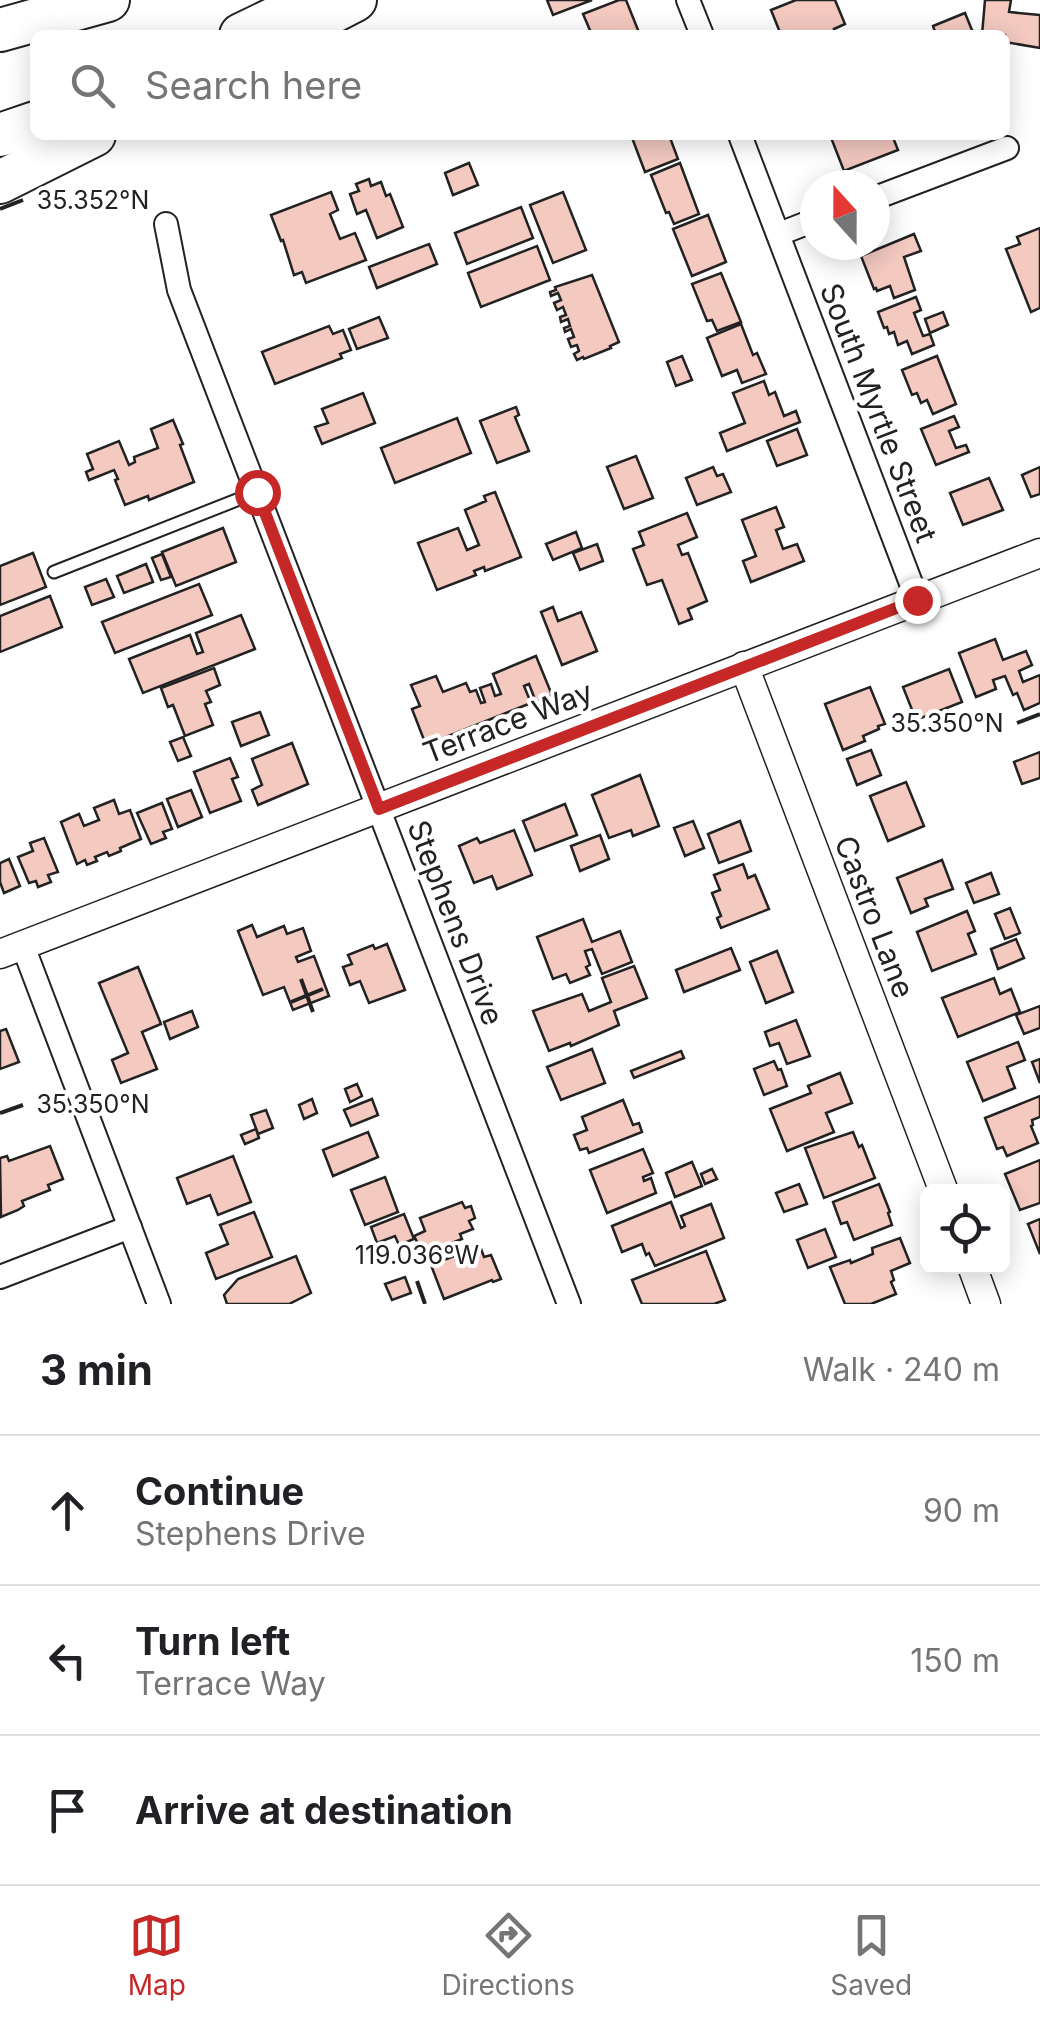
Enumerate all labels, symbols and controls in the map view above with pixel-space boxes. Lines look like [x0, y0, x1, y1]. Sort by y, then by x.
search box [30, 30, 1010, 140]
icon: search [65, 58, 120, 113]
text: Search here [145, 62, 362, 108]
north arrow [800, 170, 890, 260]
text: 35.352°N [37, 185, 149, 215]
street label: South Myrtle Street [813, 278, 945, 547]
route start [235, 470, 281, 516]
route end [895, 578, 941, 624]
street label: Terrace Way [418, 673, 598, 771]
text: 35.350°N [890, 708, 1004, 738]
street label: Stephens Drive [400, 815, 511, 1030]
street label: Castro Lane [828, 831, 922, 1003]
text: 35.350°N [36, 1089, 150, 1119]
map controls [920, 1184, 1010, 1274]
button: locate [920, 1184, 1010, 1274]
text: 119.036°W [355, 1240, 479, 1270]
text: 3 min [40, 1344, 153, 1395]
text: Walk · 240 m [803, 1350, 1000, 1389]
text: Continue [135, 1468, 304, 1514]
icon: ahead [40, 1483, 95, 1538]
text: 90 m [923, 1491, 1000, 1530]
text: Stephens Drive [135, 1514, 366, 1553]
text: Turn left [135, 1618, 290, 1664]
icon: left [40, 1633, 95, 1688]
text: 150 m [910, 1641, 1000, 1680]
text: Terrace Way [135, 1664, 326, 1703]
icon: arrive [40, 1783, 95, 1838]
text: Arrive at destination [135, 1787, 513, 1833]
tab: Map [128, 1908, 186, 2002]
tab: Directions [441, 1908, 575, 2002]
tab: Saved [830, 1908, 912, 2002]

